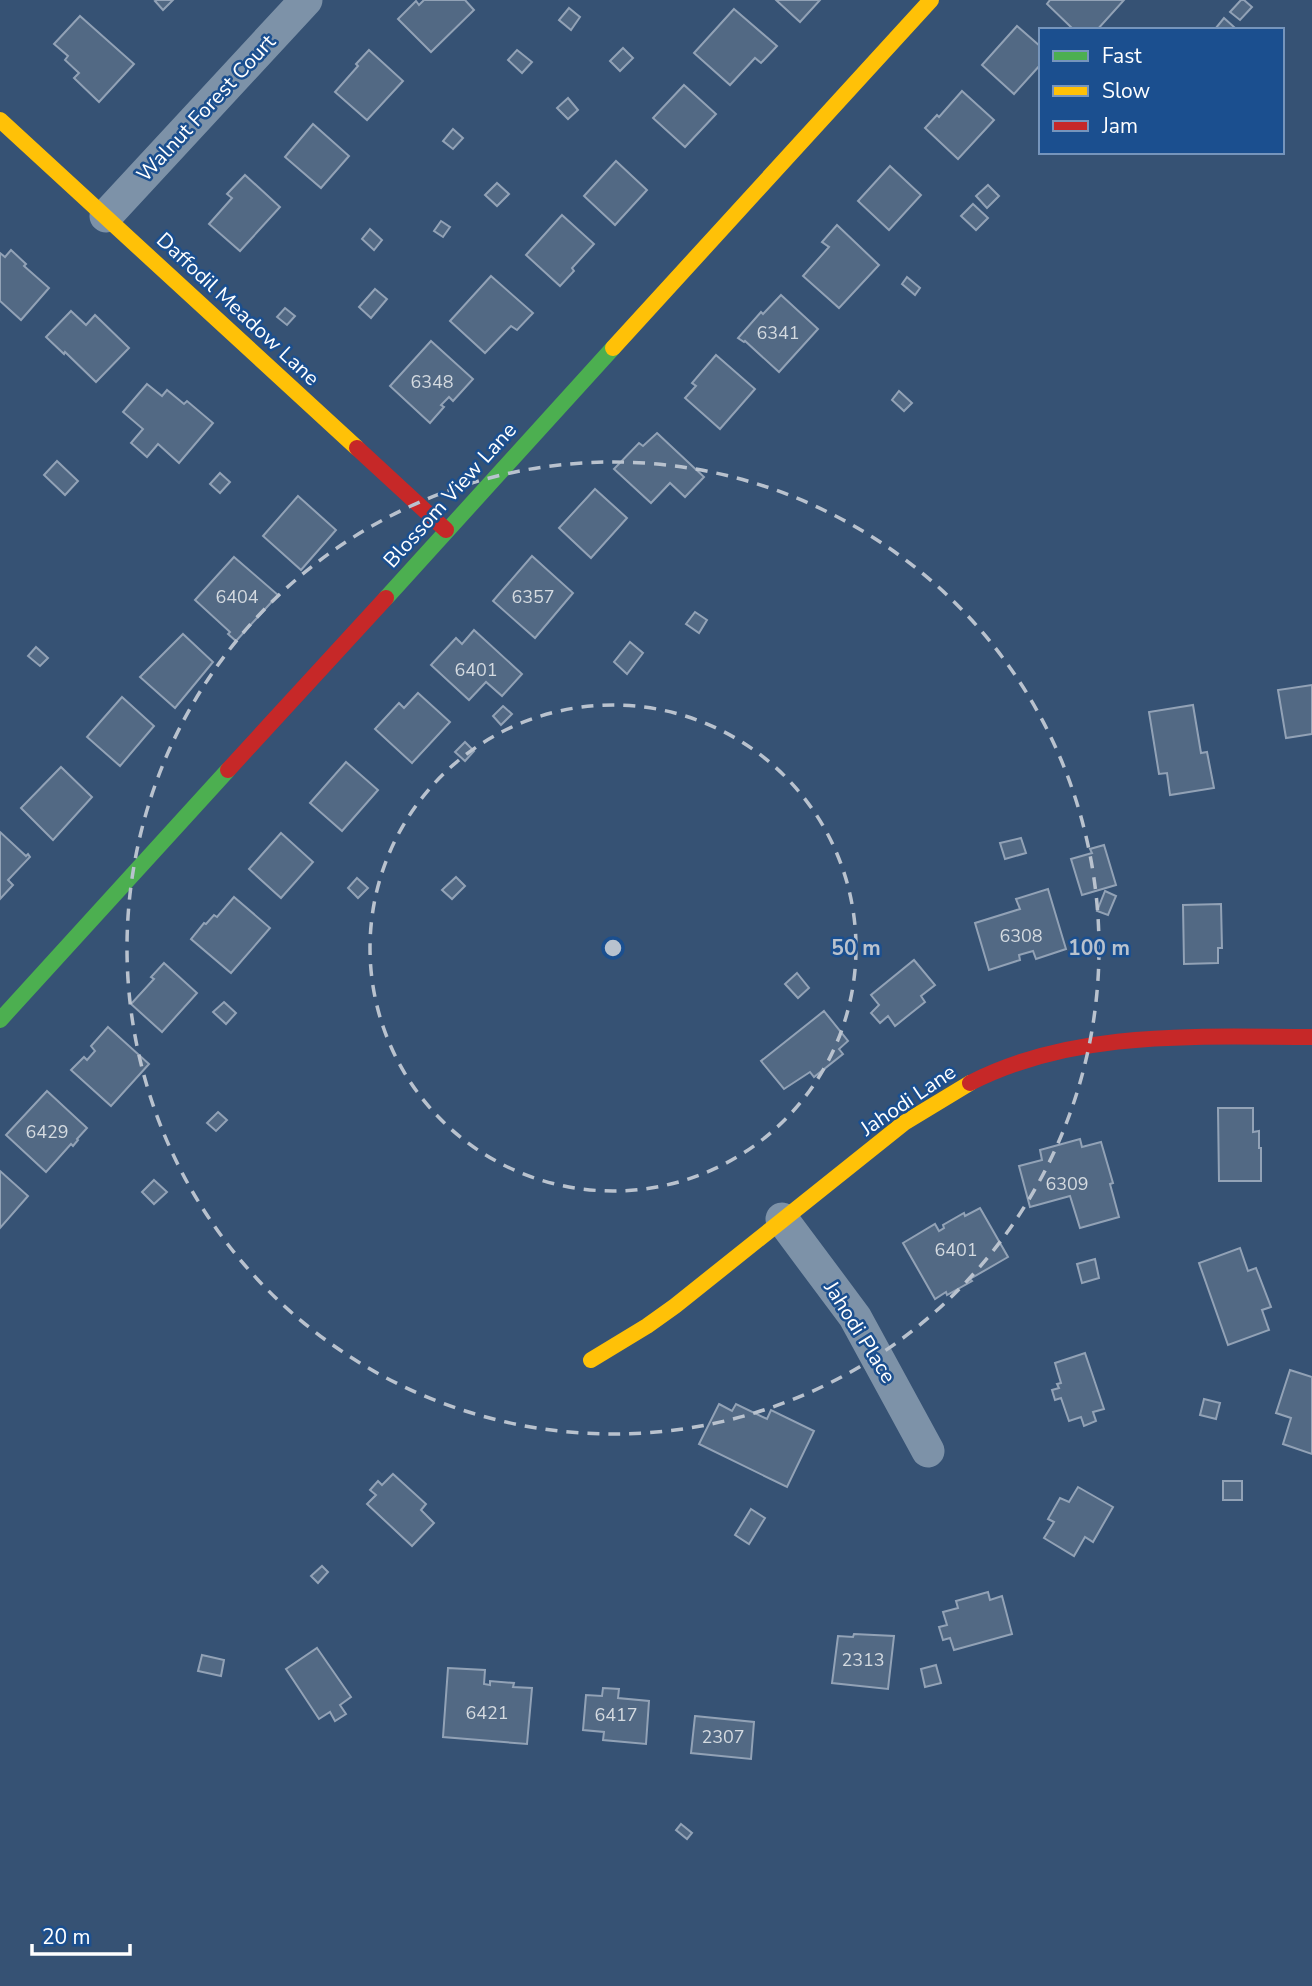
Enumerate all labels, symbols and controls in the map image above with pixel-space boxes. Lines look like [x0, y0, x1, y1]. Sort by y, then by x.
street label: Walnut Forest Court [130, 28, 282, 188]
legend [1039, 28, 1284, 154]
text: Fast [1102, 42, 1142, 70]
text: Slow [1102, 77, 1151, 105]
text: Jam [1101, 112, 1138, 140]
street label: Daffodil Meadow Lane [150, 226, 326, 392]
house number: 6341 [756, 321, 800, 345]
house number: 6348 [410, 370, 454, 394]
street label: Blossom View Lane [377, 416, 523, 574]
house number: 6404 [215, 585, 259, 609]
house number: 6357 [511, 585, 555, 609]
house number: 6401 [454, 658, 498, 682]
house number: 6308 [999, 924, 1043, 948]
text: 50 m [831, 934, 881, 962]
text: 100 m [1068, 934, 1130, 962]
centre of rings [601, 936, 625, 960]
street label: Jahodi Lane [854, 1058, 961, 1143]
house number: 6429 [25, 1120, 69, 1144]
house number: 6309 [1045, 1172, 1089, 1196]
house number: 6401 [934, 1238, 978, 1262]
street label: Jahodi Place [817, 1275, 902, 1388]
house number: 2313 [841, 1648, 885, 1672]
house number: 6421 [465, 1701, 509, 1725]
house number: 6417 [594, 1703, 638, 1727]
house number: 2307 [701, 1725, 745, 1749]
scale bar [32, 1912, 130, 1956]
text: 20 m [42, 1923, 91, 1951]

